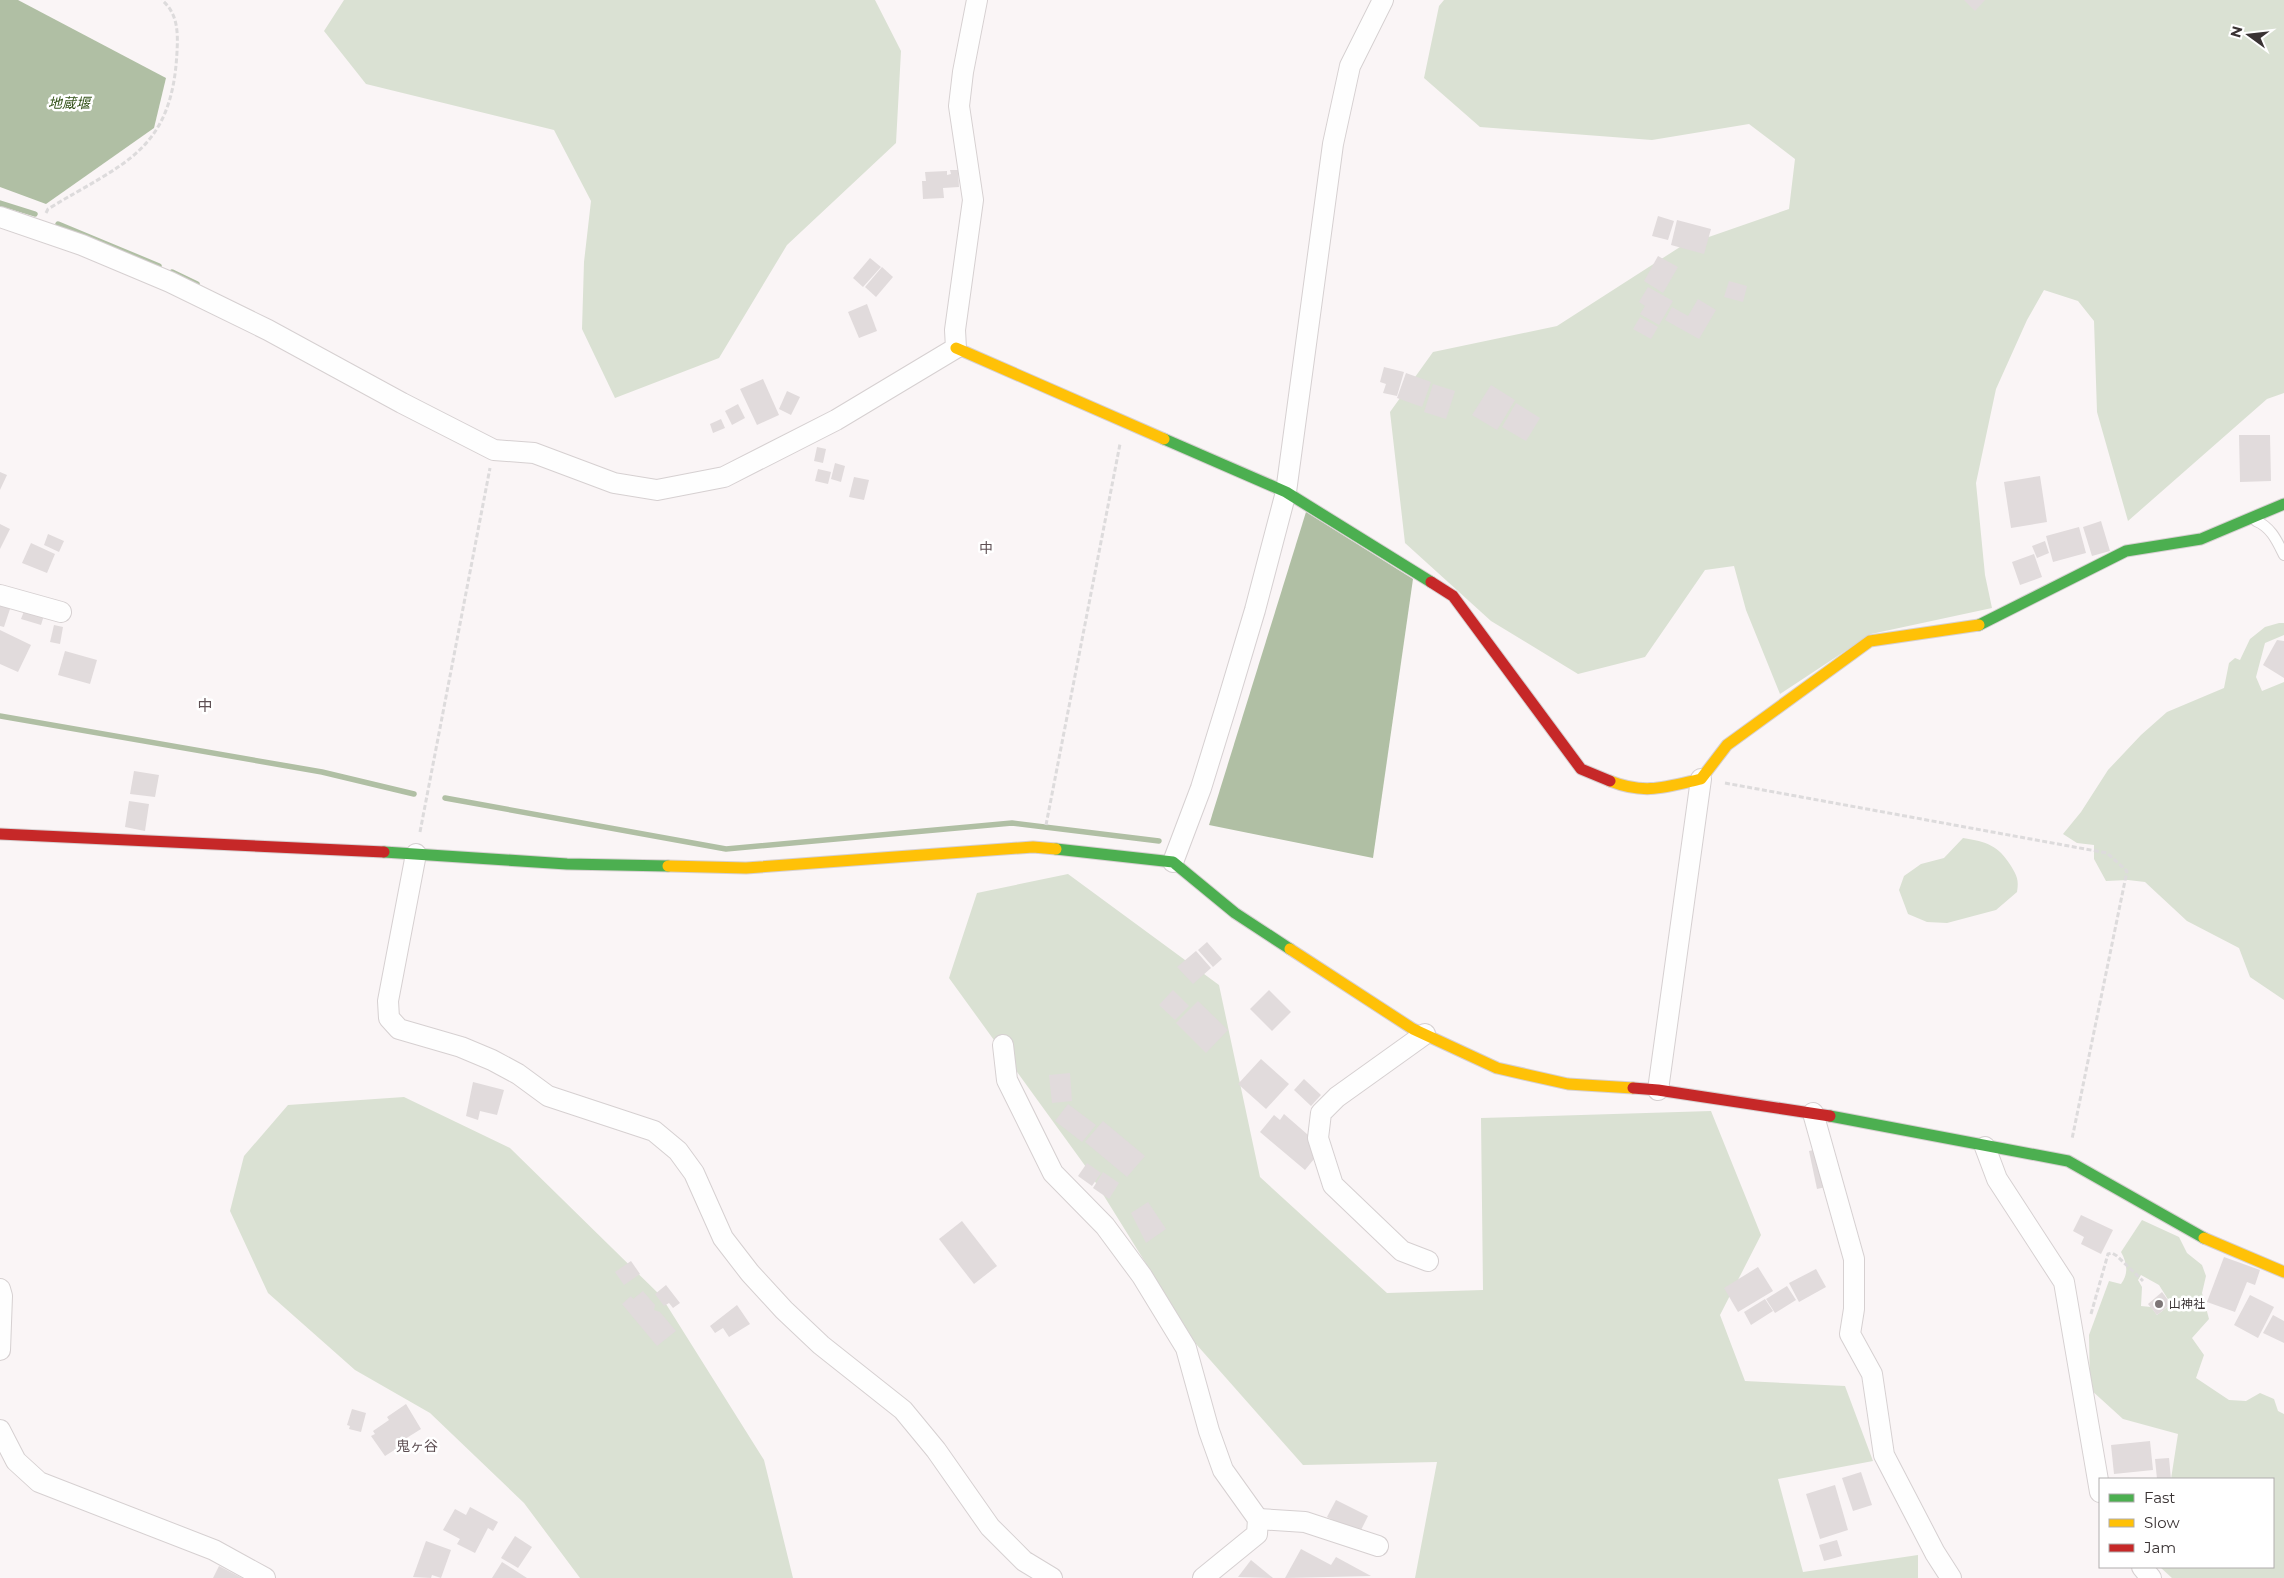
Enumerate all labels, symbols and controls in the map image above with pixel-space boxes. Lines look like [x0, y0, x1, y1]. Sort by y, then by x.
north arrow [2224, 10, 2274, 60]
text: N [2226, 24, 2247, 39]
water label: 地蔵堰 [48, 94, 93, 112]
district label: 中 [979, 539, 993, 557]
district label: 中 [197, 696, 213, 715]
place label: 山神社 [2169, 1296, 2205, 1311]
marker: 山神社 [2153, 1298, 2165, 1310]
district label: 鬼ヶ谷 [396, 1437, 438, 1455]
legend [2099, 1478, 2274, 1568]
text: Fast [2144, 1488, 2175, 1507]
text: Slow [2144, 1513, 2180, 1532]
text: Jam [2143, 1538, 2176, 1557]

